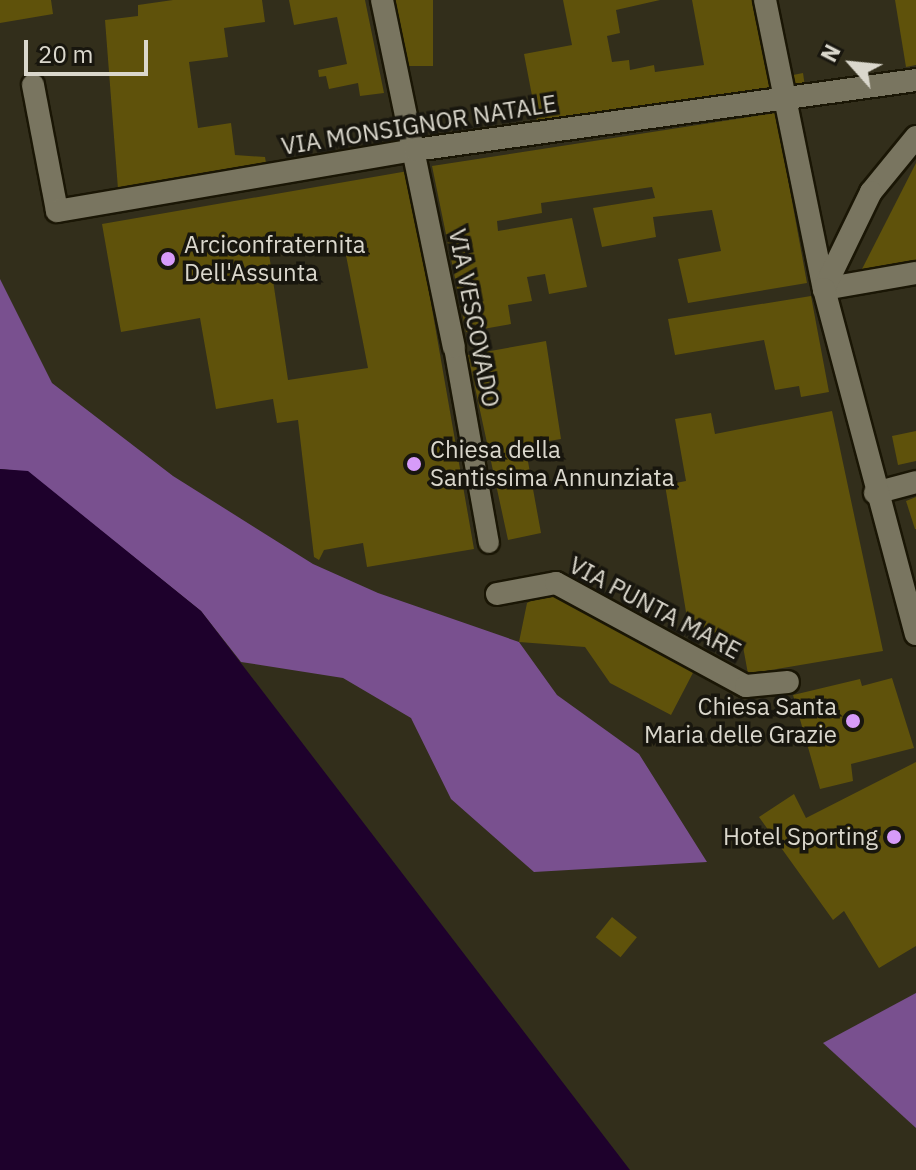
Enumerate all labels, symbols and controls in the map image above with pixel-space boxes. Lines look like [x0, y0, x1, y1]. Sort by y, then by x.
scale bar [28, 24, 152, 74]
north arrow [812, 24, 892, 104]
text: 20 m [38, 38, 93, 70]
text: N [814, 39, 847, 67]
street label: VIA MONSIGNOR NATALE [279, 89, 559, 161]
street label: VIA VESCOVADO [443, 226, 505, 410]
place label: Arciconfraternita Dell'Assunta [184, 231, 366, 287]
marker: Arciconfraternita Dell'Assunta [159, 250, 177, 268]
place label: Chiesa della Santissima Annunziata [430, 436, 675, 492]
marker: Chiesa della Santissima Annunziata [405, 455, 423, 473]
street label: VIA PUNTA MARE [564, 551, 746, 665]
place label: Chiesa Santa Maria delle Grazie [644, 693, 837, 749]
marker: Chiesa Santa Maria delle Grazie [844, 712, 862, 730]
place label: Hotel Sporting [723, 823, 878, 851]
marker: Hotel Sporting [885, 828, 903, 846]

